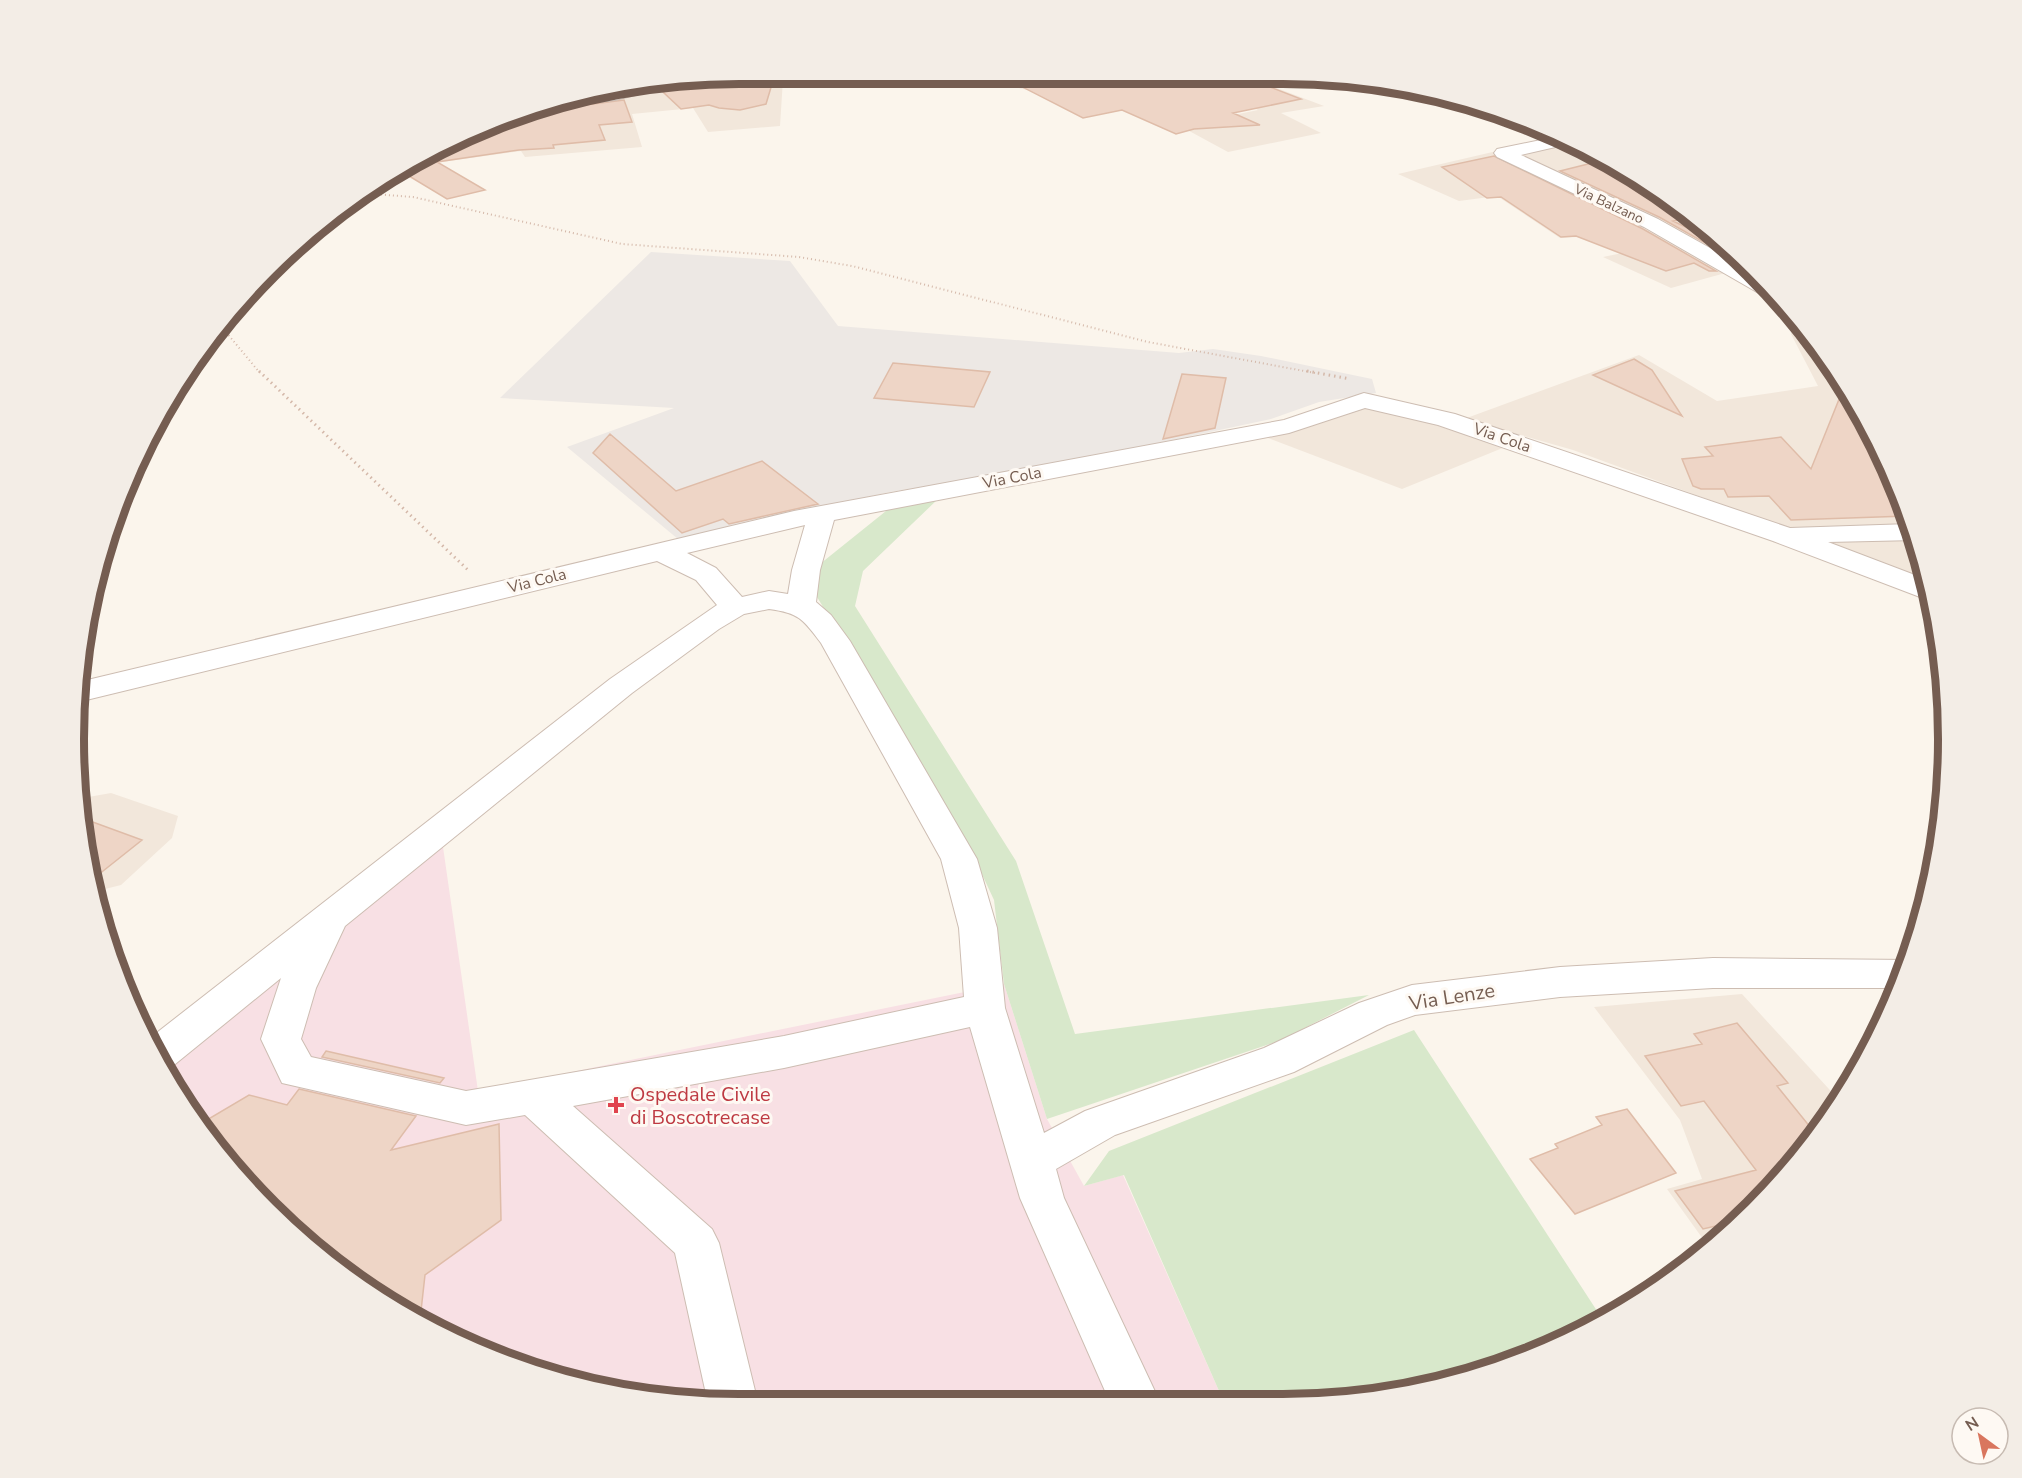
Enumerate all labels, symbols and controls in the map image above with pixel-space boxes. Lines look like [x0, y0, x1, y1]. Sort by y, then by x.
street label: Via Balzano [1570, 179, 1647, 228]
street label: Via Cola [1469, 418, 1534, 458]
street label: Via Cola [980, 462, 1043, 495]
street label: Via Cola [504, 563, 569, 599]
street label: Via Lenze [1406, 977, 1497, 1017]
place label: Ospedale Civile di Boscotrecase [630, 1081, 771, 1131]
marker: Ospedale Civile di Boscotrecase [607, 1096, 625, 1114]
north arrow [1950, 1406, 2010, 1466]
text: N [1961, 1412, 1983, 1437]

